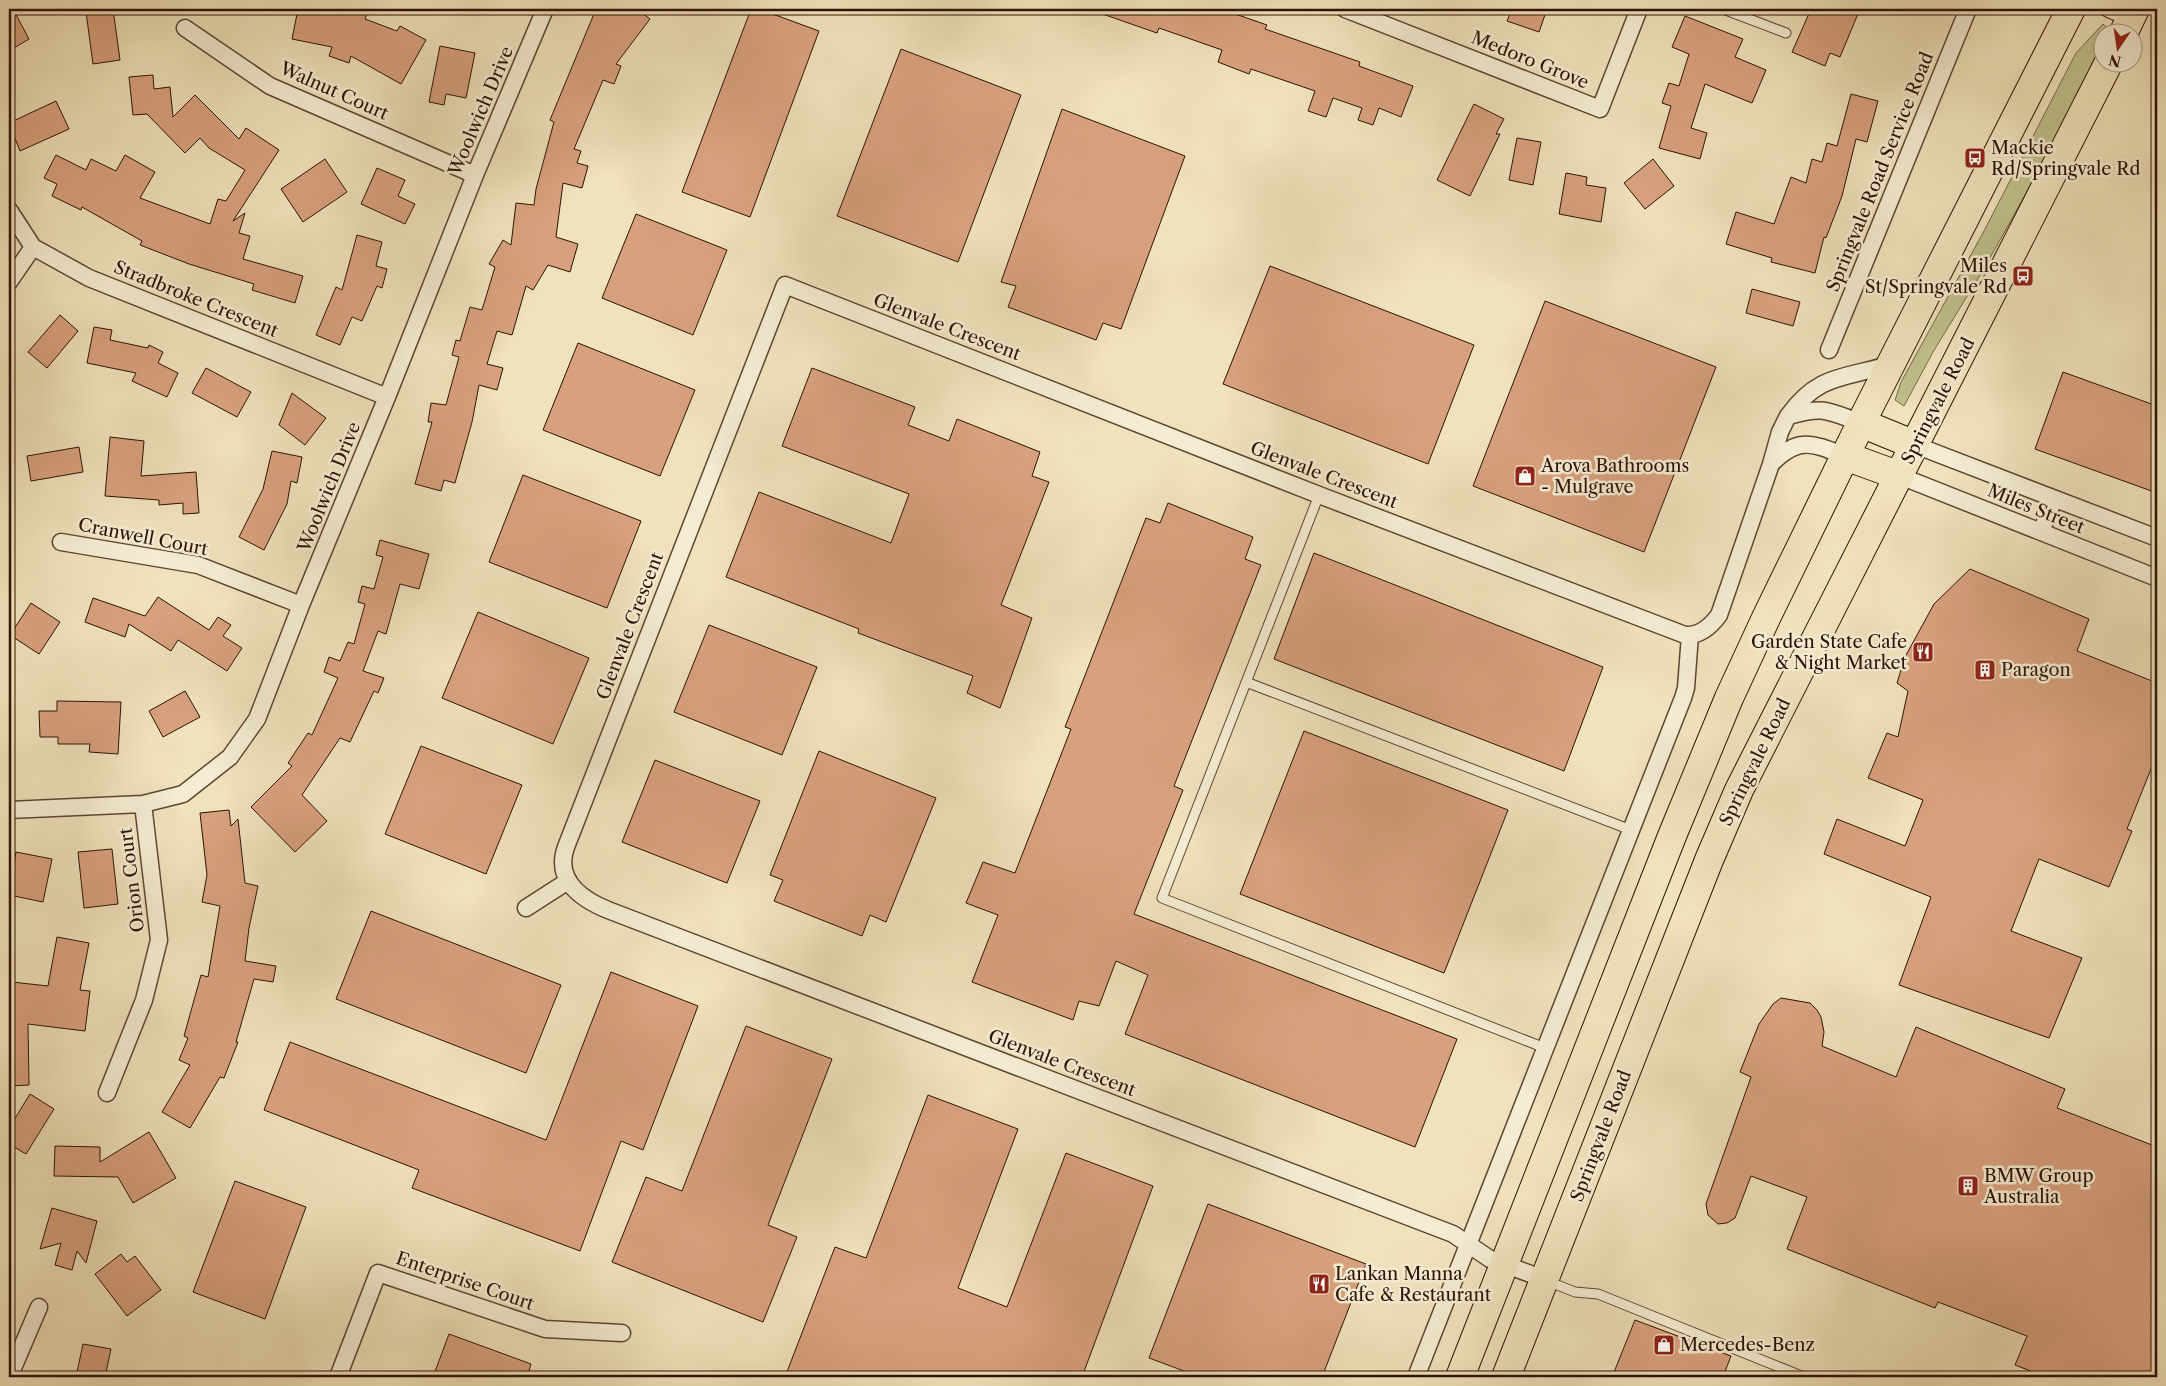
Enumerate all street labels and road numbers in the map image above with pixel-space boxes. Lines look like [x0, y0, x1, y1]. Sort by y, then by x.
street label: Medoro Grove [1468, 26, 1592, 94]
street label: Woolwich Drive [444, 43, 518, 180]
street label: Springvale Road Service Road [1822, 49, 1938, 295]
street label: Walnut Court [275, 57, 392, 125]
street label: Stradbroke Crescent [111, 256, 282, 342]
street label: Glenvale Crescent [870, 289, 1024, 365]
street label: Springvale Road [1897, 334, 1979, 468]
street label: Woolwich Drive [293, 419, 365, 556]
street label: Glenvale Crescent [1247, 437, 1401, 513]
street label: Miles Street [1984, 480, 2088, 539]
street label: Cranwell Court [76, 514, 210, 560]
street label: Glenvale Crescent [592, 549, 668, 703]
street label: Springvale Road [1715, 695, 1795, 829]
street label: Orion Court [115, 826, 149, 933]
street label: Glenvale Crescent [985, 1025, 1139, 1101]
street label: Springvale Road [1566, 1067, 1636, 1205]
street label: Enterprise Court [393, 1247, 538, 1315]

